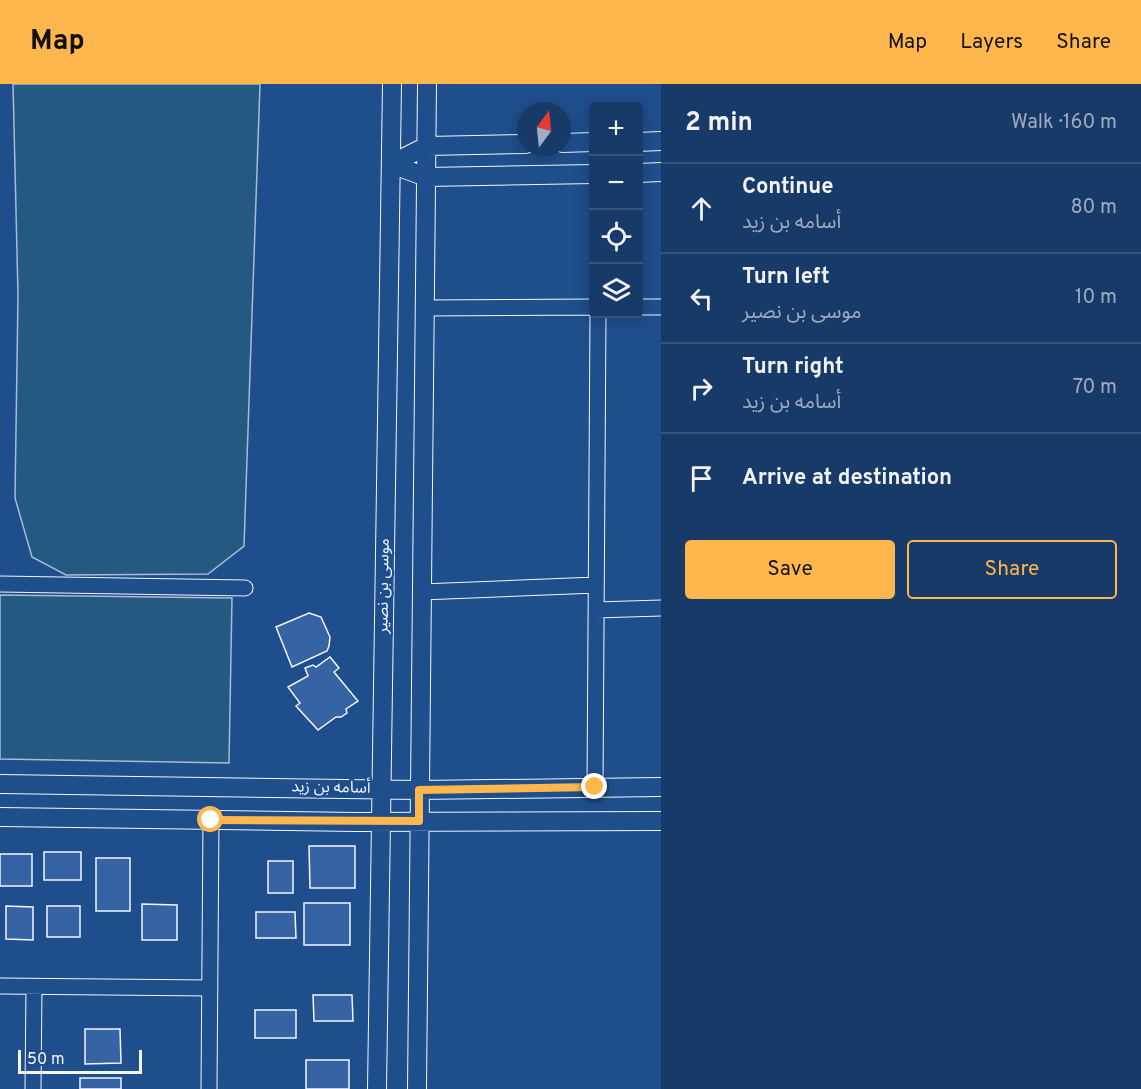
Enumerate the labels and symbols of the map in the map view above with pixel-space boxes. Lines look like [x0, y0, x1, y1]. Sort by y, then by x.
north arrow [517, 102, 571, 156]
street label: موسى بن نصير [373, 538, 395, 635]
route end [581, 773, 607, 799]
street label: أسامه بن زيد [291, 776, 371, 799]
route start [197, 806, 223, 832]
scale bar [18, 1047, 142, 1074]

